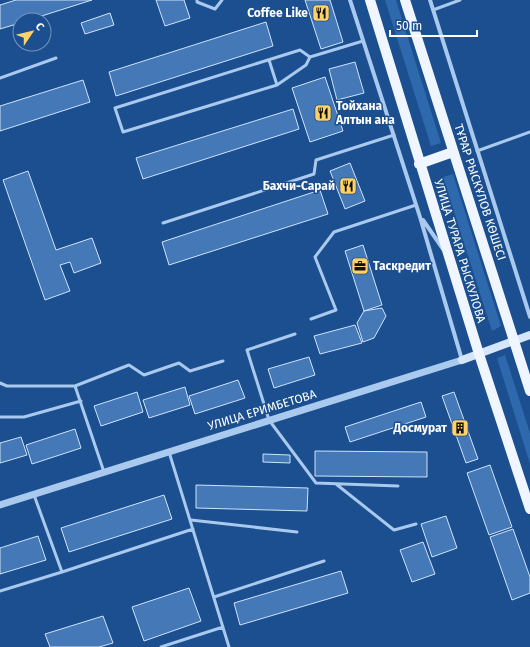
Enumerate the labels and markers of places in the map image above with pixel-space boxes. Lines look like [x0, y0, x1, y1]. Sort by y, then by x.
restaurant icon: Coffee Like [311, 3, 331, 23]
place label: Coffee Like [247, 6, 308, 20]
place label: Тойхана Алтын ана [335, 99, 395, 127]
restaurant icon: Тойхана Алтын ана [313, 103, 333, 123]
restaurant icon: Бахчи-Сарай [338, 176, 358, 196]
place label: Бахчи-Сарай [263, 179, 335, 193]
office icon: Таскредит [350, 256, 370, 276]
place label: Таскредит [373, 259, 431, 273]
building icon: Досмурат [450, 418, 470, 438]
place label: Досмурат [392, 421, 447, 435]

